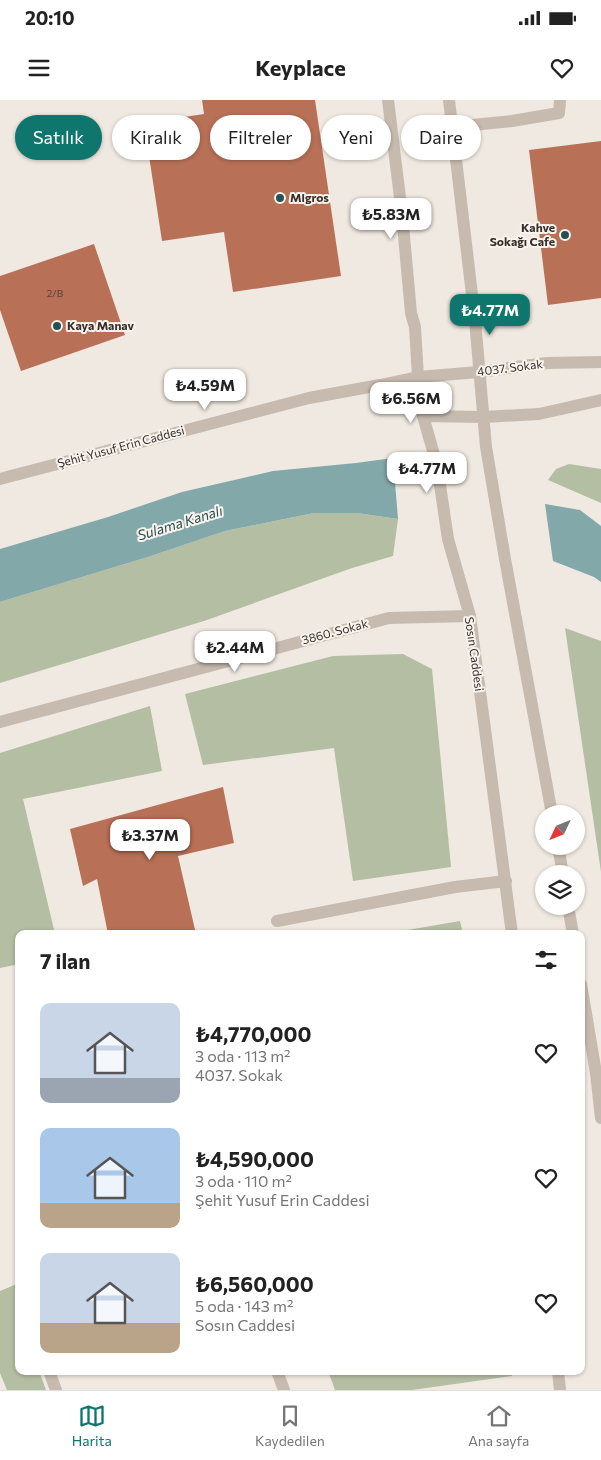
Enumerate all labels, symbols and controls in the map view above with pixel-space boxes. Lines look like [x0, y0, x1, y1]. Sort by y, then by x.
text: 20:10 [25, 6, 75, 29]
icon: menu [25, 54, 53, 82]
text: Keyplace [255, 54, 346, 81]
icon: heart [548, 54, 576, 82]
chip: Satılık [15, 115, 102, 160]
chip: Kiralık [112, 115, 200, 160]
chip: Filtreler [210, 115, 311, 160]
chip: Yeni [321, 115, 391, 160]
chip: Daire [401, 115, 481, 160]
place label: Migros [290, 190, 329, 204]
marker: Migros [274, 192, 286, 204]
pin: ₺5.83M [350, 198, 432, 240]
text: ₺5.83M [362, 204, 420, 223]
place label: Kahve Sokağı Cafe [490, 220, 555, 248]
marker: Kahve Sokağı Cafe [559, 229, 571, 241]
house number: 2/B [47, 287, 64, 299]
pin: ₺4.77M [449, 294, 531, 336]
text: ₺4.77M [461, 300, 519, 319]
place label: Kaya Manav [67, 318, 135, 332]
marker: Kaya Manav [51, 320, 63, 332]
street label: 4037. Sokak [476, 356, 544, 378]
pin: ₺4.59M [164, 368, 246, 411]
text: ₺4.59M [175, 375, 235, 394]
pin: ₺6.56M [370, 382, 452, 424]
text: ₺6.56M [381, 388, 441, 407]
street label: Şehit Yusuf Erin Caddesi [56, 422, 186, 470]
pin: ₺4.77M [386, 452, 468, 494]
text: ₺4.77M [398, 458, 456, 477]
water label: Sulama Kanalı [135, 501, 225, 544]
street label: 3860. Sokak [300, 615, 370, 647]
street label: Sosın Caddesi [463, 616, 487, 692]
pin: ₺2.44M [194, 630, 276, 673]
text: ₺2.44M [205, 637, 265, 656]
north arrow [535, 805, 585, 855]
map controls [535, 805, 585, 915]
pin: ₺3.37M [109, 818, 191, 861]
text: ₺3.37M [121, 825, 179, 844]
button: layers [535, 865, 585, 915]
icon: filters [532, 946, 560, 974]
text: 7 ilan [40, 948, 90, 973]
text: ₺4,770,000 [195, 1021, 311, 1046]
icon: home [80, 1023, 140, 1083]
icon: heart [532, 1039, 560, 1067]
text: 3 oda · 113 m² [195, 1046, 291, 1065]
text: 4037. Sokak [195, 1065, 283, 1084]
text: ₺4,590,000 [195, 1146, 314, 1171]
icon: home [80, 1148, 140, 1208]
icon: heart [532, 1164, 560, 1192]
text: 3 oda · 110 m² [195, 1171, 292, 1190]
text: Şehit Yusuf Erin Caddesi [195, 1190, 370, 1209]
text: ₺6,560,000 [195, 1271, 314, 1296]
icon: home [80, 1273, 140, 1333]
icon: heart [532, 1289, 560, 1317]
text: 5 oda · 143 m² [195, 1296, 293, 1315]
text: Sosın Caddesi [195, 1315, 295, 1334]
tab: Harita [72, 1402, 112, 1449]
tab: Kaydedilen [255, 1402, 325, 1449]
tab: Ana sayfa [468, 1402, 529, 1449]

